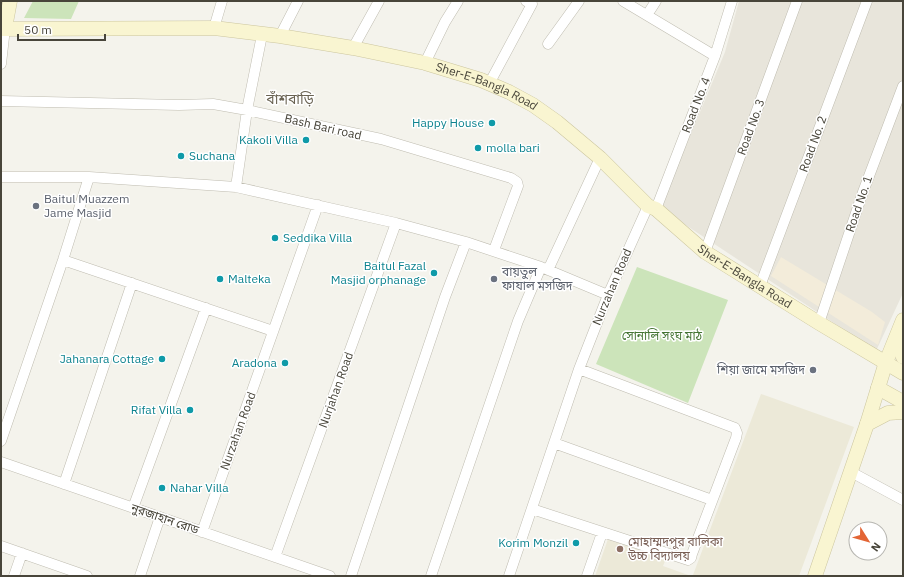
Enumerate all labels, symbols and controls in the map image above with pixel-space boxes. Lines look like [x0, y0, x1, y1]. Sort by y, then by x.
scale bar [18, 16, 105, 42]
text: 50 m [24, 22, 52, 37]
street label: Sher-E-Bangla Road [434, 59, 541, 113]
street label: Road No. 4 [678, 75, 713, 135]
district label: বাঁশবাড়ি [265, 90, 315, 108]
street label: Road No. 3 [733, 97, 768, 157]
street label: Bash Bari road [283, 110, 363, 143]
street label: Road No. 2 [795, 114, 830, 174]
place label: Happy House [412, 115, 484, 130]
marker: Happy House [487, 118, 497, 128]
place label: Kakoli Villa [239, 132, 299, 147]
marker: Kakoli Villa [301, 135, 311, 145]
place label: molla bari [486, 140, 540, 155]
marker: molla bari [473, 143, 483, 153]
place label: Suchana [189, 148, 236, 163]
marker: Suchana [176, 151, 186, 161]
street label: Road No. 1 [842, 174, 875, 234]
place label: Baitul Muazzem Jame Masjid [44, 191, 129, 220]
marker: Baitul Muazzem Jame Masjid [31, 201, 41, 211]
place label: Seddika Villa [283, 230, 353, 245]
marker: Seddika Villa [270, 233, 280, 243]
street label: Sher-E-Bangla Road [695, 241, 795, 311]
street label: Nurzahan Road [589, 246, 634, 328]
place label: Baitul Fazal Masjid orphanage [331, 258, 426, 287]
place label: বায়তুল ফাযাল মসজিদ [501, 264, 573, 293]
marker: Baitul Fazal Masjid orphanage [429, 268, 439, 278]
place label: Malteka [228, 271, 271, 286]
marker: Malteka [215, 274, 225, 284]
marker: বায়তুল ফাযাল মসজিদ [489, 274, 499, 284]
park label: সোনালি সংঘ মাঠ [622, 328, 703, 343]
street label: Nurjahan Road [315, 350, 356, 430]
place label: Jahanara Cottage [60, 351, 154, 366]
marker: Jahanara Cottage [157, 354, 167, 364]
place label: Aradona [232, 355, 278, 370]
marker: Aradona [280, 358, 290, 368]
place label: শিয়া জামে মসজিদ [716, 362, 805, 377]
marker: শিয়া জামে মসজিদ [808, 365, 818, 375]
street label: Nurzahan Road [216, 390, 259, 472]
place label: Rifat Villa [131, 402, 183, 417]
marker: Rifat Villa [185, 405, 195, 415]
place label: Nahar Villa [170, 480, 229, 495]
marker: Nahar Villa [157, 483, 167, 493]
street label: নুরজাহান রোড [128, 500, 201, 538]
north arrow [848, 521, 888, 561]
place label: মোহাম্মদপুর বালিকা উচ্চ বিদ্যালয় [627, 534, 723, 563]
place label: Korim Monzil [498, 535, 568, 550]
marker: Korim Monzil [571, 538, 581, 548]
text: N [868, 540, 884, 554]
marker: মোহাম্মদপুর বালিকা উচ্চ বিদ্যালয় [615, 544, 625, 554]

